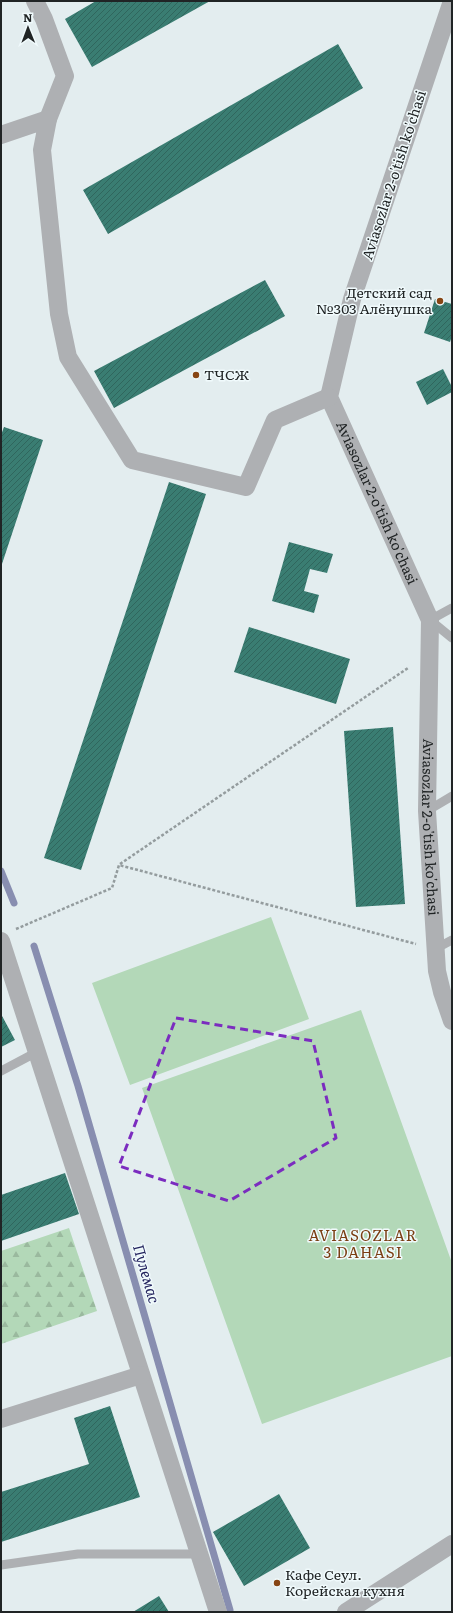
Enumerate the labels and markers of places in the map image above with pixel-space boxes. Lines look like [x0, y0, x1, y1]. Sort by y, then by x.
place label: Детский сад №303 Алёнушка [316, 282, 432, 318]
marker: Детский сад №303 Алёнушка [435, 296, 445, 306]
place label: ТЧСЖ [204, 364, 250, 384]
marker: ТЧСЖ [191, 370, 201, 380]
place label: Кафе Сеул. Корейская кухня [285, 1564, 405, 1600]
marker: Кафе Сеул. Корейская кухня [272, 1578, 282, 1588]

